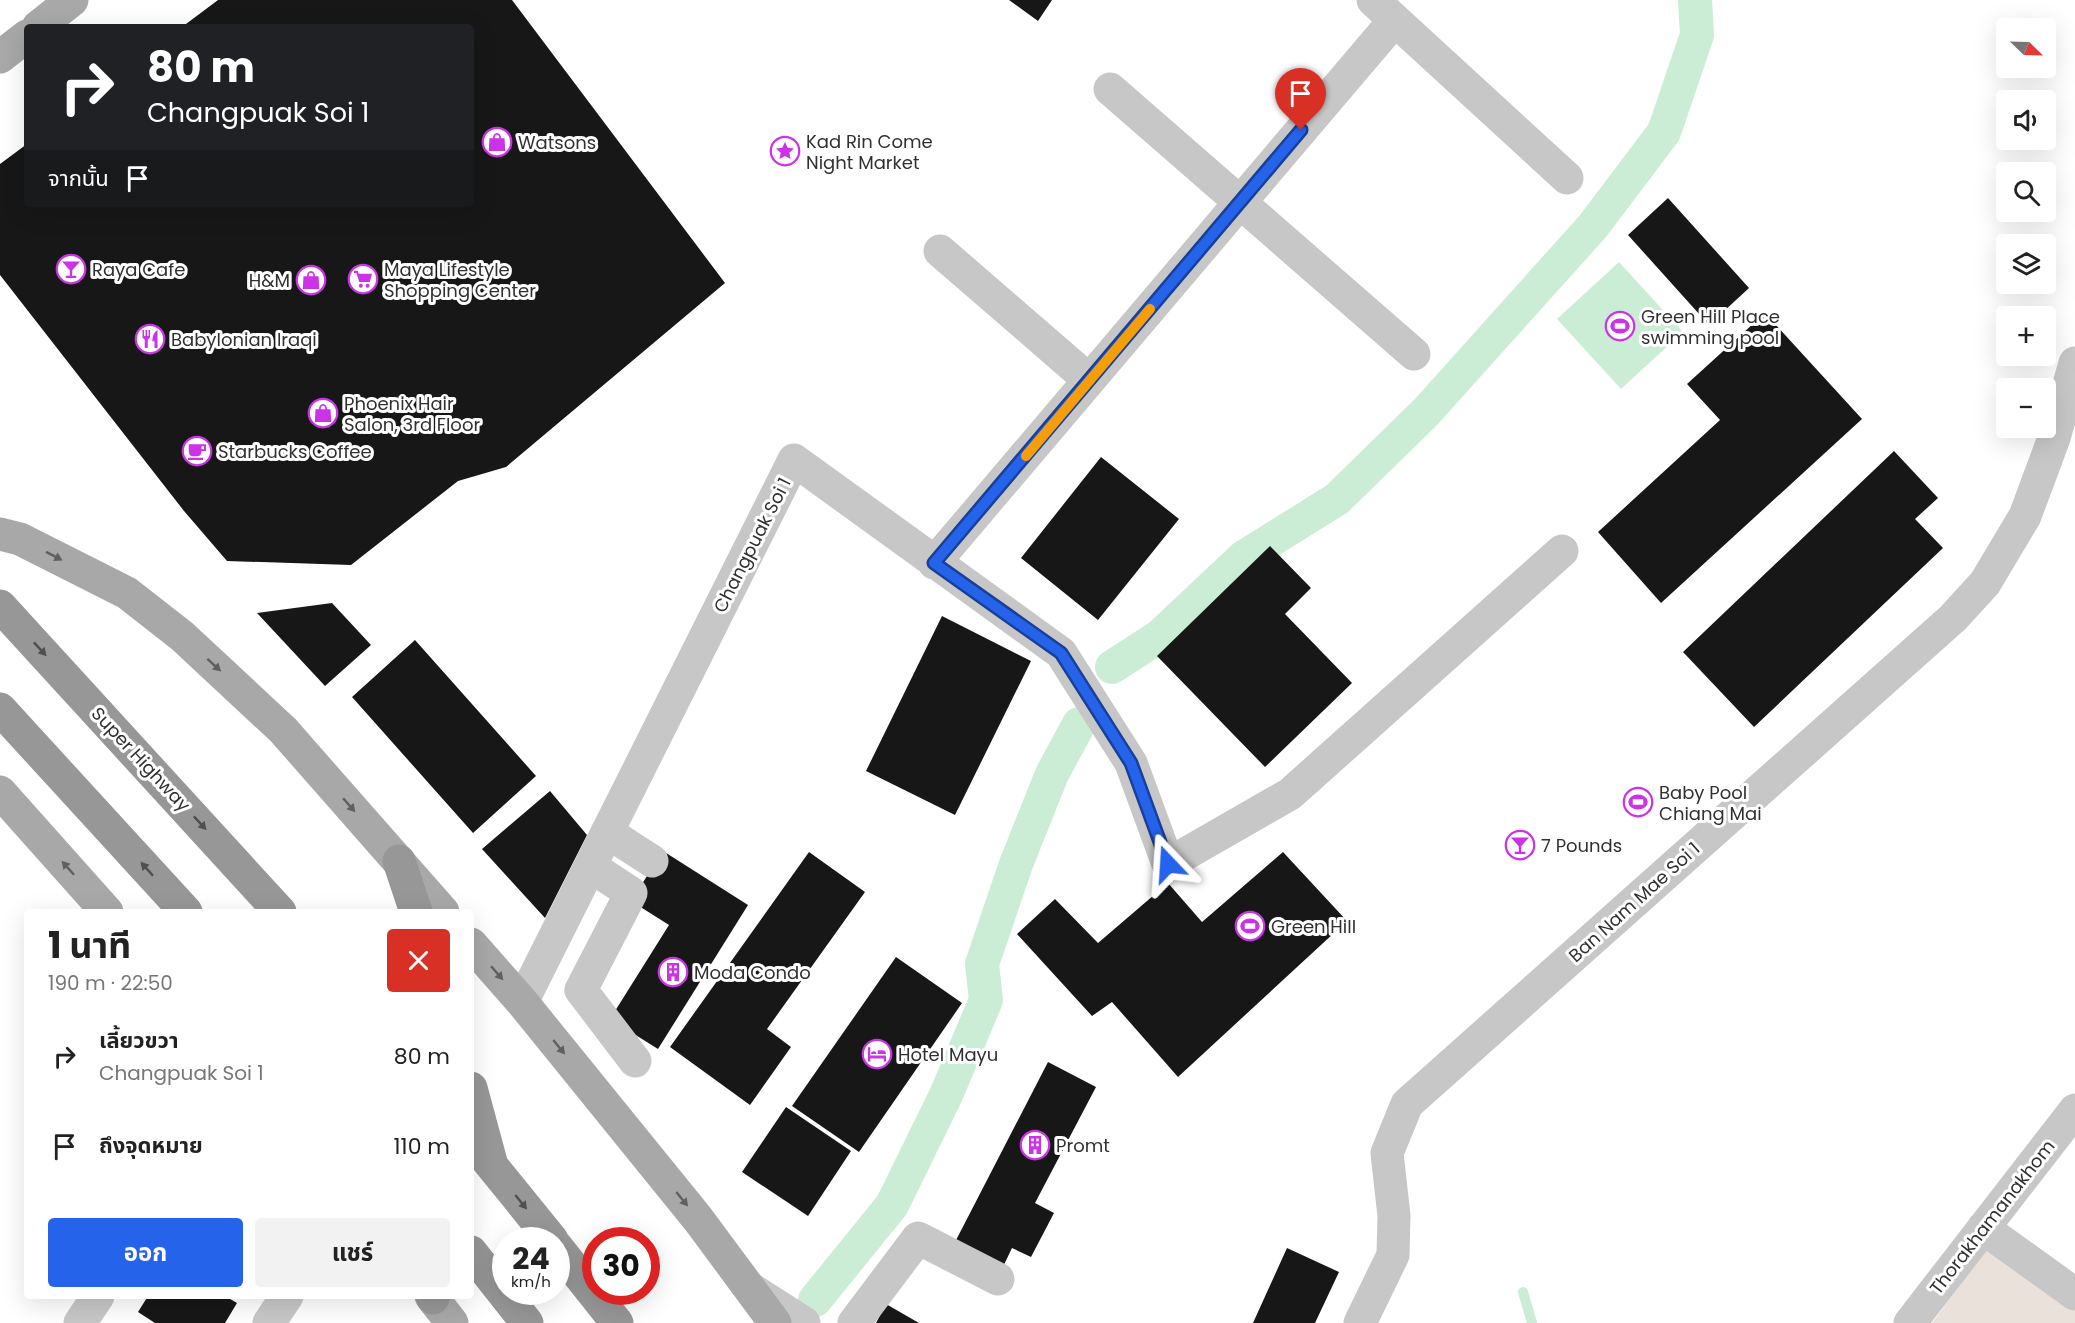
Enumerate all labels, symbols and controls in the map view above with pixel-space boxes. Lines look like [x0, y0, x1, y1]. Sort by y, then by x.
north arrow [1996, 18, 2056, 78]
map controls [1996, 18, 2056, 438]
text: 80 m [147, 38, 255, 97]
icon: right [48, 48, 126, 126]
pin [1275, 68, 1326, 130]
icon: arrive [1284, 77, 1317, 110]
button: sound [1996, 90, 2056, 150]
text: Changpuak Soi 1 [147, 94, 369, 131]
shop icon: Watsons [481, 126, 513, 158]
place label: Kad Rin Come Night Market [806, 129, 933, 175]
place label: Watsons [518, 130, 596, 155]
place icon: Kad Rin Come Night Market [769, 135, 801, 167]
icon: arrive [121, 162, 154, 195]
button: search [1996, 162, 2056, 222]
text: จากนั้น [48, 163, 109, 194]
button: layers [1996, 234, 2056, 294]
bar icon: Raya Cafe [55, 253, 87, 285]
place label: Raya Cafe [92, 257, 185, 282]
place label: Maya Lifestyle Shopping Center [384, 257, 536, 303]
supermarket icon: Maya Lifestyle Shopping Center [347, 263, 379, 295]
shop icon: H&M [295, 264, 327, 296]
place label: H&M [249, 268, 290, 293]
place label: Green Hill Place swimming pool [1641, 304, 1780, 350]
button: + [1996, 306, 2056, 366]
sports icon: Green Hill Place swimming pool [1604, 310, 1636, 342]
restaurant icon: Babylonian Iraqi [134, 323, 166, 355]
place label: Babylonian Iraqi [171, 327, 317, 352]
button: − [1996, 378, 2056, 438]
place label: Phoenix Hair Salon, 3rd Floor [344, 391, 480, 437]
shop icon: Phoenix Hair Salon, 3rd Floor [307, 397, 339, 429]
cafe icon: Starbucks Coffee [181, 435, 213, 467]
place label: Starbucks Coffee [218, 439, 372, 464]
street label: Changpuak Soi 1 [707, 473, 797, 617]
one-way arrow [45, 551, 62, 560]
one-way arrow [33, 641, 46, 656]
one-way arrow [206, 658, 221, 671]
street label: Super Highway [86, 701, 196, 817]
place label: Baby Pool Chiang Mai [1659, 780, 1762, 826]
sports icon: Baby Pool Chiang Mai [1622, 786, 1654, 818]
one-way arrow [342, 797, 355, 812]
one-way arrow [193, 816, 207, 831]
bar icon: 7 Pounds [1504, 829, 1536, 861]
position arrow [1136, 832, 1200, 896]
place label: 7 Pounds [1541, 833, 1622, 858]
street label: Ban Nam Mae Soi 1 [1563, 836, 1705, 968]
one-way arrow [61, 861, 75, 876]
one-way arrow [140, 861, 154, 876]
sports icon: Green Hill [1234, 910, 1266, 942]
place label: Green Hill [1271, 914, 1356, 939]
text: 1 นาที [48, 920, 131, 971]
button: close [387, 929, 450, 992]
building icon: Moda Condo [657, 956, 689, 988]
place label: Moda Condo [694, 960, 811, 985]
one-way arrow [490, 965, 503, 980]
text: 190 m · 22:50 [48, 969, 173, 997]
text: เลี้ยวขวา [99, 1025, 179, 1056]
hotel icon: Hotel Mayu [861, 1038, 893, 1070]
icon: right [48, 1040, 81, 1073]
one-way arrow [553, 1040, 565, 1055]
text: 80 m [394, 1041, 450, 1072]
place label: Hotel Mayu [898, 1042, 998, 1067]
text: Changpuak Soi 1 [99, 1059, 264, 1087]
building icon: Promt [1019, 1129, 1051, 1161]
icon: arrive [48, 1130, 81, 1163]
text: ถึงจุดหมาย [99, 1130, 203, 1161]
text: 110 m [394, 1131, 450, 1162]
place label: Promt [1056, 1133, 1110, 1158]
street label: Thorakhamanakhom [1924, 1134, 2060, 1300]
one-way arrow [676, 1191, 689, 1207]
one-way arrow [515, 1194, 528, 1210]
button: ออก [48, 1218, 243, 1287]
button: แชร์ [255, 1218, 450, 1287]
speed limit sign: 30 [582, 1227, 660, 1305]
text: 24 [512, 1237, 550, 1280]
text: km/h [511, 1271, 551, 1292]

